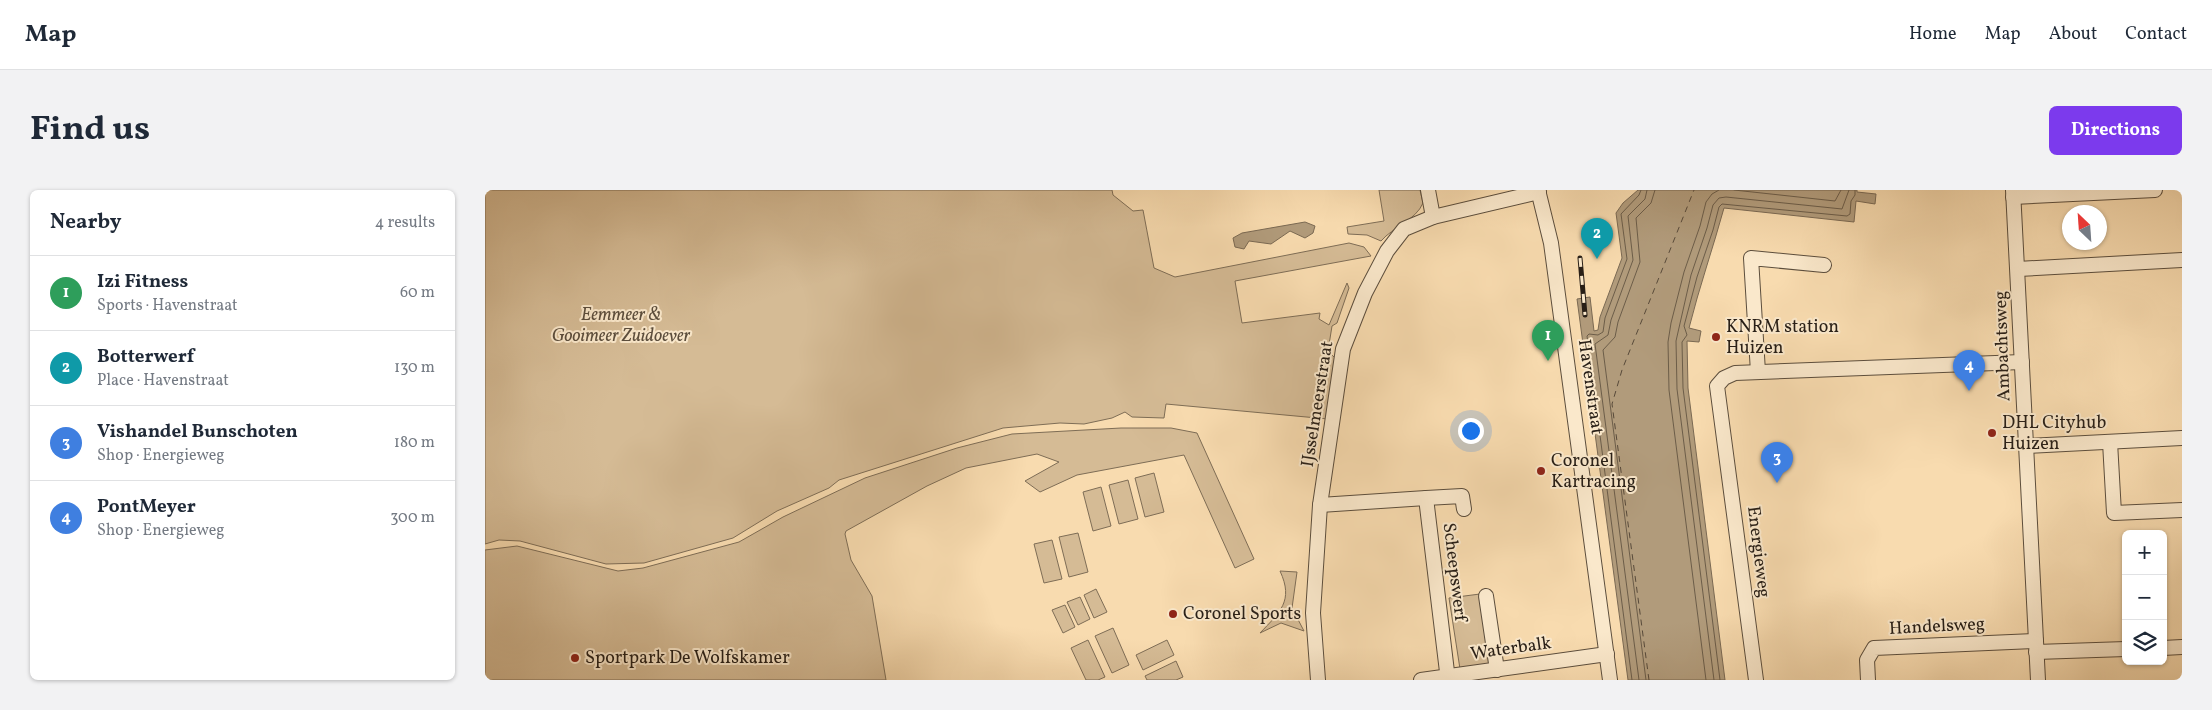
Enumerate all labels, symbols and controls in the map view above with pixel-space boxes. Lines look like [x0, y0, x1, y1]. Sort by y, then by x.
text: Map [25, 18, 76, 52]
text: Home [1909, 22, 1957, 47]
text: Map [1985, 22, 2021, 47]
text: About [2049, 22, 2097, 47]
text: Contact [2125, 22, 2187, 47]
text: Find us [30, 106, 150, 154]
button: Directions [2049, 106, 2182, 155]
north arrow [2062, 205, 2107, 250]
text: Nearby [50, 208, 121, 237]
text: 4 results [375, 212, 435, 234]
pin: 2 [1581, 218, 1613, 259]
text: Izi Fitness [97, 269, 188, 295]
text: 1 [63, 282, 69, 304]
text: 60 m [400, 282, 435, 304]
street label: Ambachtsweg [1989, 290, 2017, 402]
text: Sports · Havenstraat [97, 295, 238, 317]
park label: Eemmeer & Gooimeer Zuidoever [552, 303, 691, 349]
place label: KNRM station Huizen [1726, 315, 1839, 361]
pin: 1 [1532, 320, 1564, 361]
marker: KNRM station Huizen [1710, 331, 1722, 343]
street label: Havenstraat [1571, 338, 1609, 436]
street label: IJsselmeerstraat [1296, 339, 1340, 469]
text: Botterwerf [97, 344, 194, 370]
pin: 4 [1953, 350, 1985, 391]
text: 2 [62, 357, 70, 379]
text: 130 m [394, 357, 435, 379]
text: Place · Havenstraat [97, 370, 229, 392]
place label: DHL Cityhub Huizen [2002, 411, 2106, 457]
your location [1458, 418, 1484, 444]
text: Vishandel Bunschoten [97, 419, 298, 445]
marker: DHL Cityhub Huizen [1986, 427, 1998, 439]
text: 3 [62, 432, 70, 454]
text: 180 m [394, 432, 435, 454]
pin: 3 [1761, 442, 1793, 483]
text: Shop · Energieweg [97, 445, 224, 467]
place label: Coronel Kartracing [1551, 449, 1636, 495]
marker: Coronel Kartracing [1535, 465, 1547, 477]
text: PontMeyer [97, 494, 196, 520]
street label: Energieweg [1740, 505, 1776, 599]
text: 4 [61, 507, 71, 529]
text: 300 m [390, 507, 435, 529]
text: Shop · Energieweg [97, 520, 224, 542]
street label: Scheepswerf [1436, 521, 1473, 624]
map controls [2122, 530, 2167, 665]
button: + [2122, 530, 2167, 575]
button: − [2122, 575, 2167, 620]
place label: Coronel Sports [1183, 602, 1301, 627]
marker: Coronel Sports [1167, 608, 1179, 620]
street label: Handelsweg [1888, 612, 1986, 642]
button: layers [2122, 620, 2167, 665]
street label: Waterbalk [1469, 631, 1553, 667]
place label: Sportpark De Wolfskamer [585, 646, 790, 671]
marker: Sportpark De Wolfskamer [569, 652, 581, 664]

